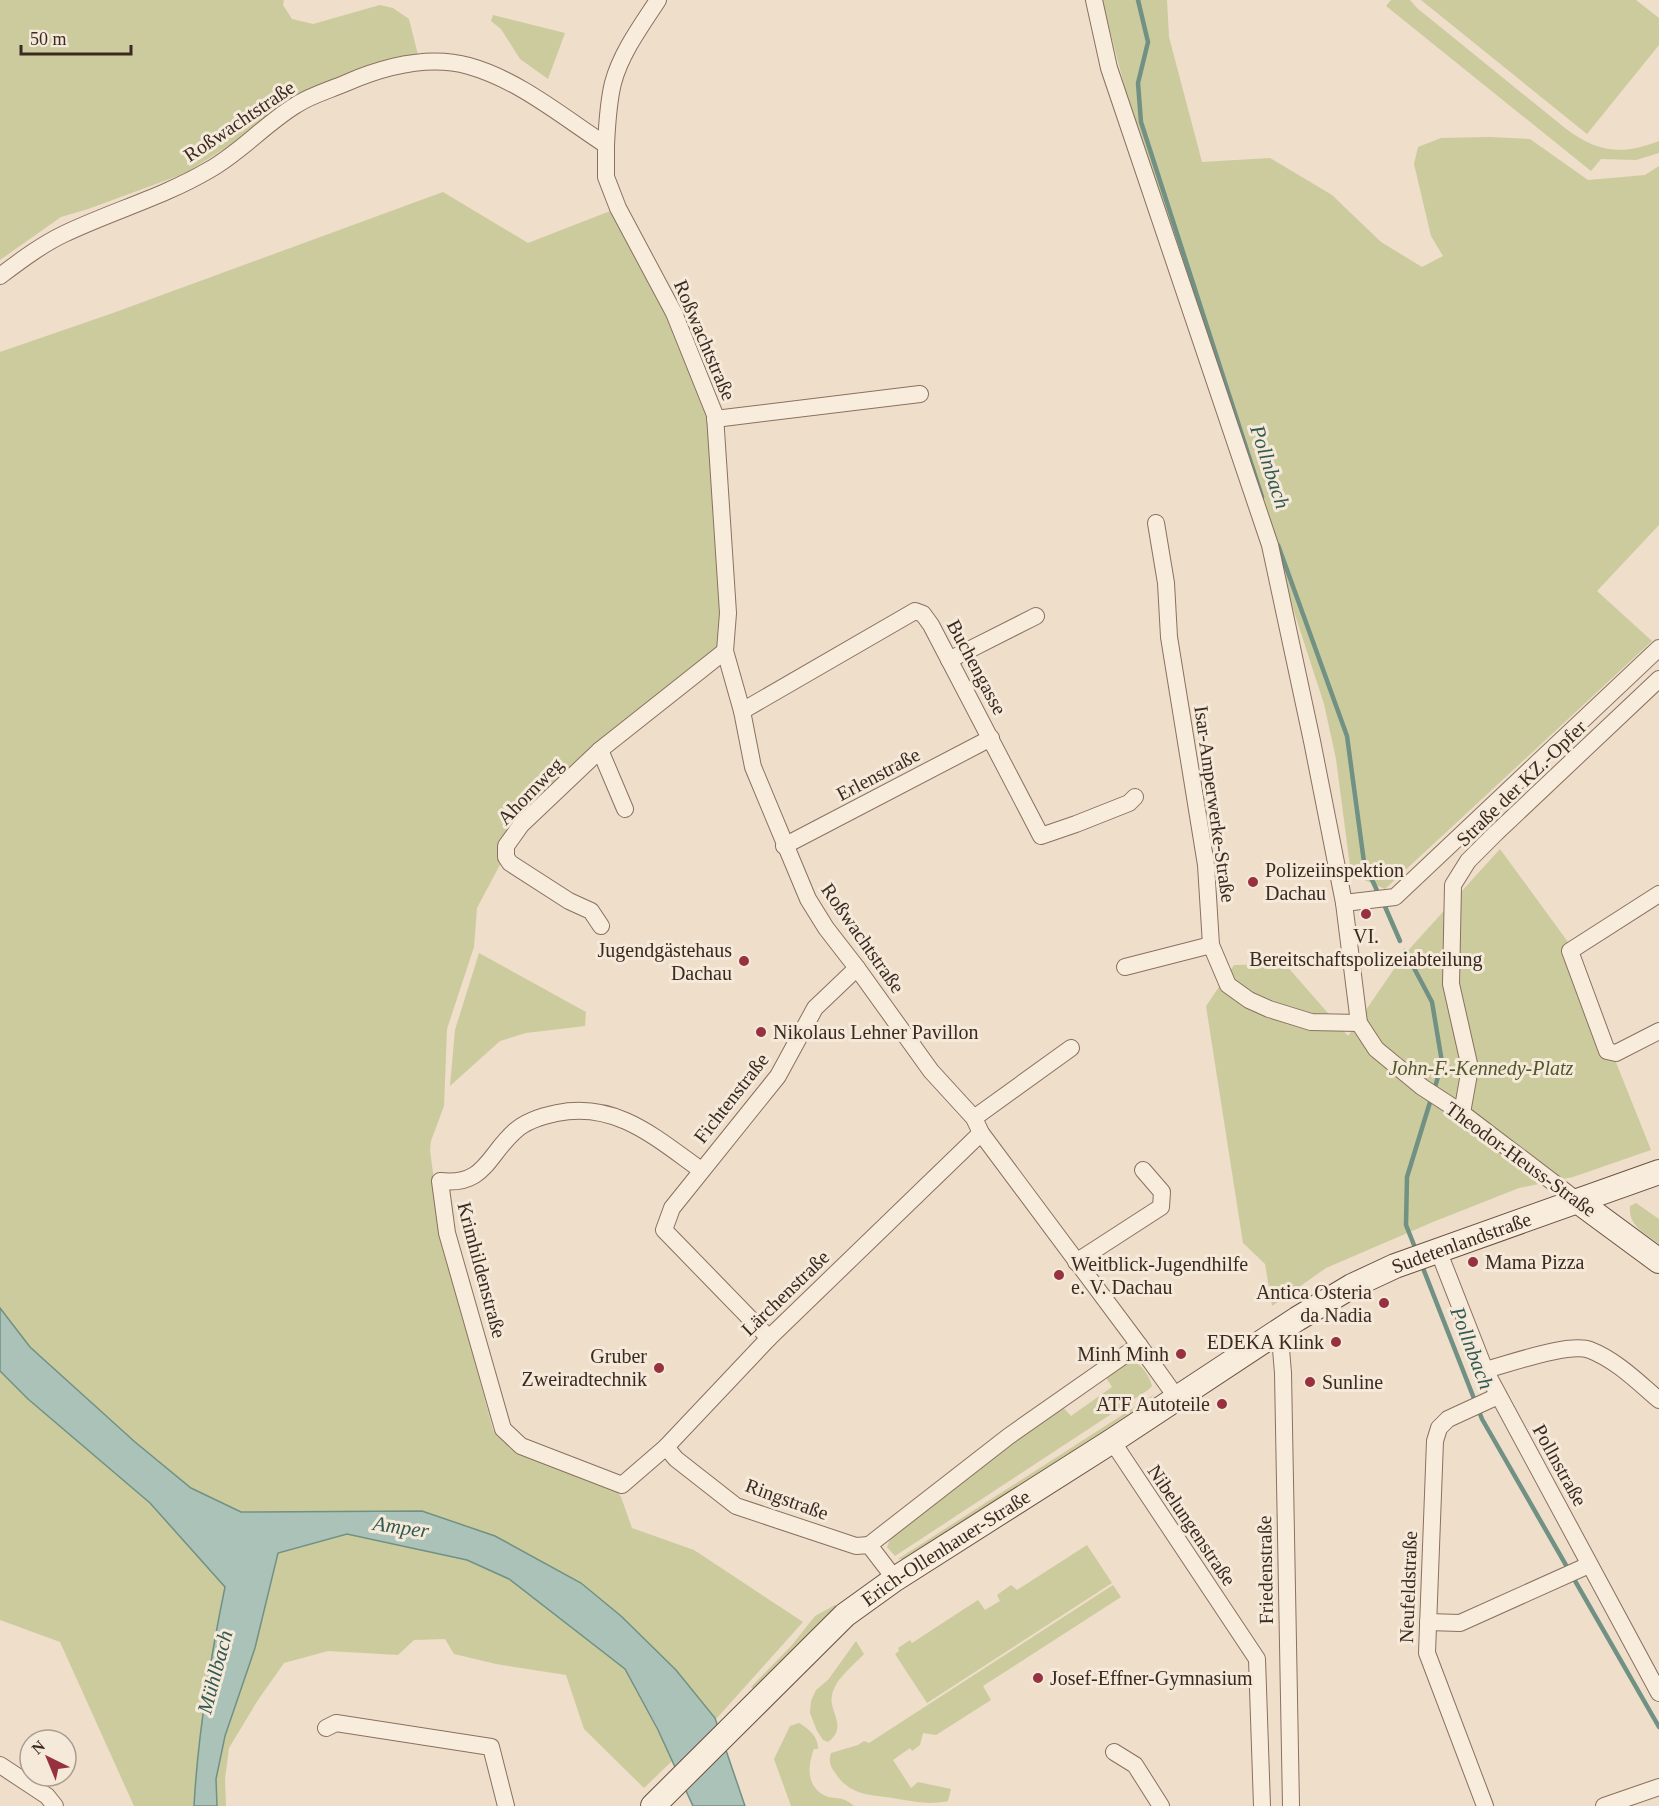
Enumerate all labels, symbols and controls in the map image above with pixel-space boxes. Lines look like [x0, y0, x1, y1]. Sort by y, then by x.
scale bar [21, 18, 130, 56]
text: 50 m [30, 29, 67, 49]
street label: Roßwachtstraße [179, 76, 299, 166]
street label: Roßwachtstraße [670, 276, 740, 404]
water label: Pollnbach [1245, 421, 1295, 512]
street label: Buchengasse [942, 616, 1011, 719]
street label: Isar-Amperwerke-Straße [1189, 704, 1240, 904]
street label: Straße der KZ.-Opfer [1452, 715, 1591, 851]
street label: Erlenstraße [833, 743, 923, 805]
street label: Ahornweg [493, 753, 568, 830]
place label: Polizeiinspektion Dachau [1265, 859, 1404, 904]
marker: Polizeiinspektion Dachau [1246, 875, 1260, 889]
street label: Roßwachtstraße [817, 879, 909, 997]
marker: VI. Bereitschaftspolizeiabteilung [1359, 907, 1373, 921]
place label: VI. Bereitschaftspolizeiabteilung [1249, 925, 1483, 971]
place label: Jugendgästehaus Dachau [598, 939, 732, 984]
marker: Jugendgästehaus Dachau [737, 954, 751, 968]
place label: Nikolaus Lehner Pavillon [773, 1021, 979, 1043]
marker: Nikolaus Lehner Pavillon [754, 1025, 768, 1039]
street label: Fichtenstraße [689, 1049, 773, 1147]
park label: John-F.-Kennedy-Platz [1389, 1057, 1574, 1080]
street label: Theodor-Heuss-Straße [1441, 1097, 1601, 1221]
street label: Krimhildenstraße [453, 1200, 511, 1341]
street label: Sudetenlandstraße [1388, 1207, 1534, 1277]
street label: Lärchenstraße [737, 1246, 833, 1340]
place label: Mama Pizza [1485, 1251, 1585, 1273]
place label: Weitblick-Jugendhilfe e. V. Dachau [1071, 1253, 1248, 1298]
marker: Mama Pizza [1466, 1255, 1480, 1269]
marker: Weitblick-Jugendhilfe e. V. Dachau [1052, 1268, 1066, 1282]
place label: Antica Osteria da Nadia [1256, 1281, 1372, 1326]
marker: Antica Osteria da Nadia [1377, 1296, 1391, 1310]
water label: Pollnbach [1445, 1302, 1499, 1393]
place label: EDEKA Klink [1207, 1331, 1324, 1353]
marker: EDEKA Klink [1329, 1335, 1343, 1349]
place label: Minh Minh [1077, 1343, 1169, 1365]
place label: Gruber Zweiradtechnik [522, 1345, 647, 1390]
marker: Minh Minh [1174, 1347, 1188, 1361]
marker: Gruber Zweiradtechnik [652, 1361, 666, 1375]
place label: Sunline [1322, 1371, 1383, 1393]
marker: Sunline [1303, 1375, 1317, 1389]
place label: ATF Autoteile [1096, 1393, 1210, 1415]
marker: ATF Autoteile [1215, 1397, 1229, 1411]
street label: Pollnstraße [1529, 1420, 1591, 1510]
street label: Nibelungenstraße [1143, 1460, 1241, 1590]
street label: Ringstraße [742, 1474, 832, 1525]
street label: Erich-Ollenhauer-Straße [857, 1485, 1034, 1610]
water label: Amper [370, 1511, 431, 1543]
street label: Friedenstraße [1253, 1515, 1277, 1625]
street label: Neufeldstraße [1395, 1530, 1421, 1643]
water label: Mühlbach [192, 1628, 238, 1717]
place label: Josef-Effner-Gymnasium [1050, 1667, 1253, 1690]
marker: Josef-Effner-Gymnasium [1031, 1671, 1045, 1685]
north arrow [18, 1728, 78, 1788]
text: N [28, 1737, 48, 1758]

